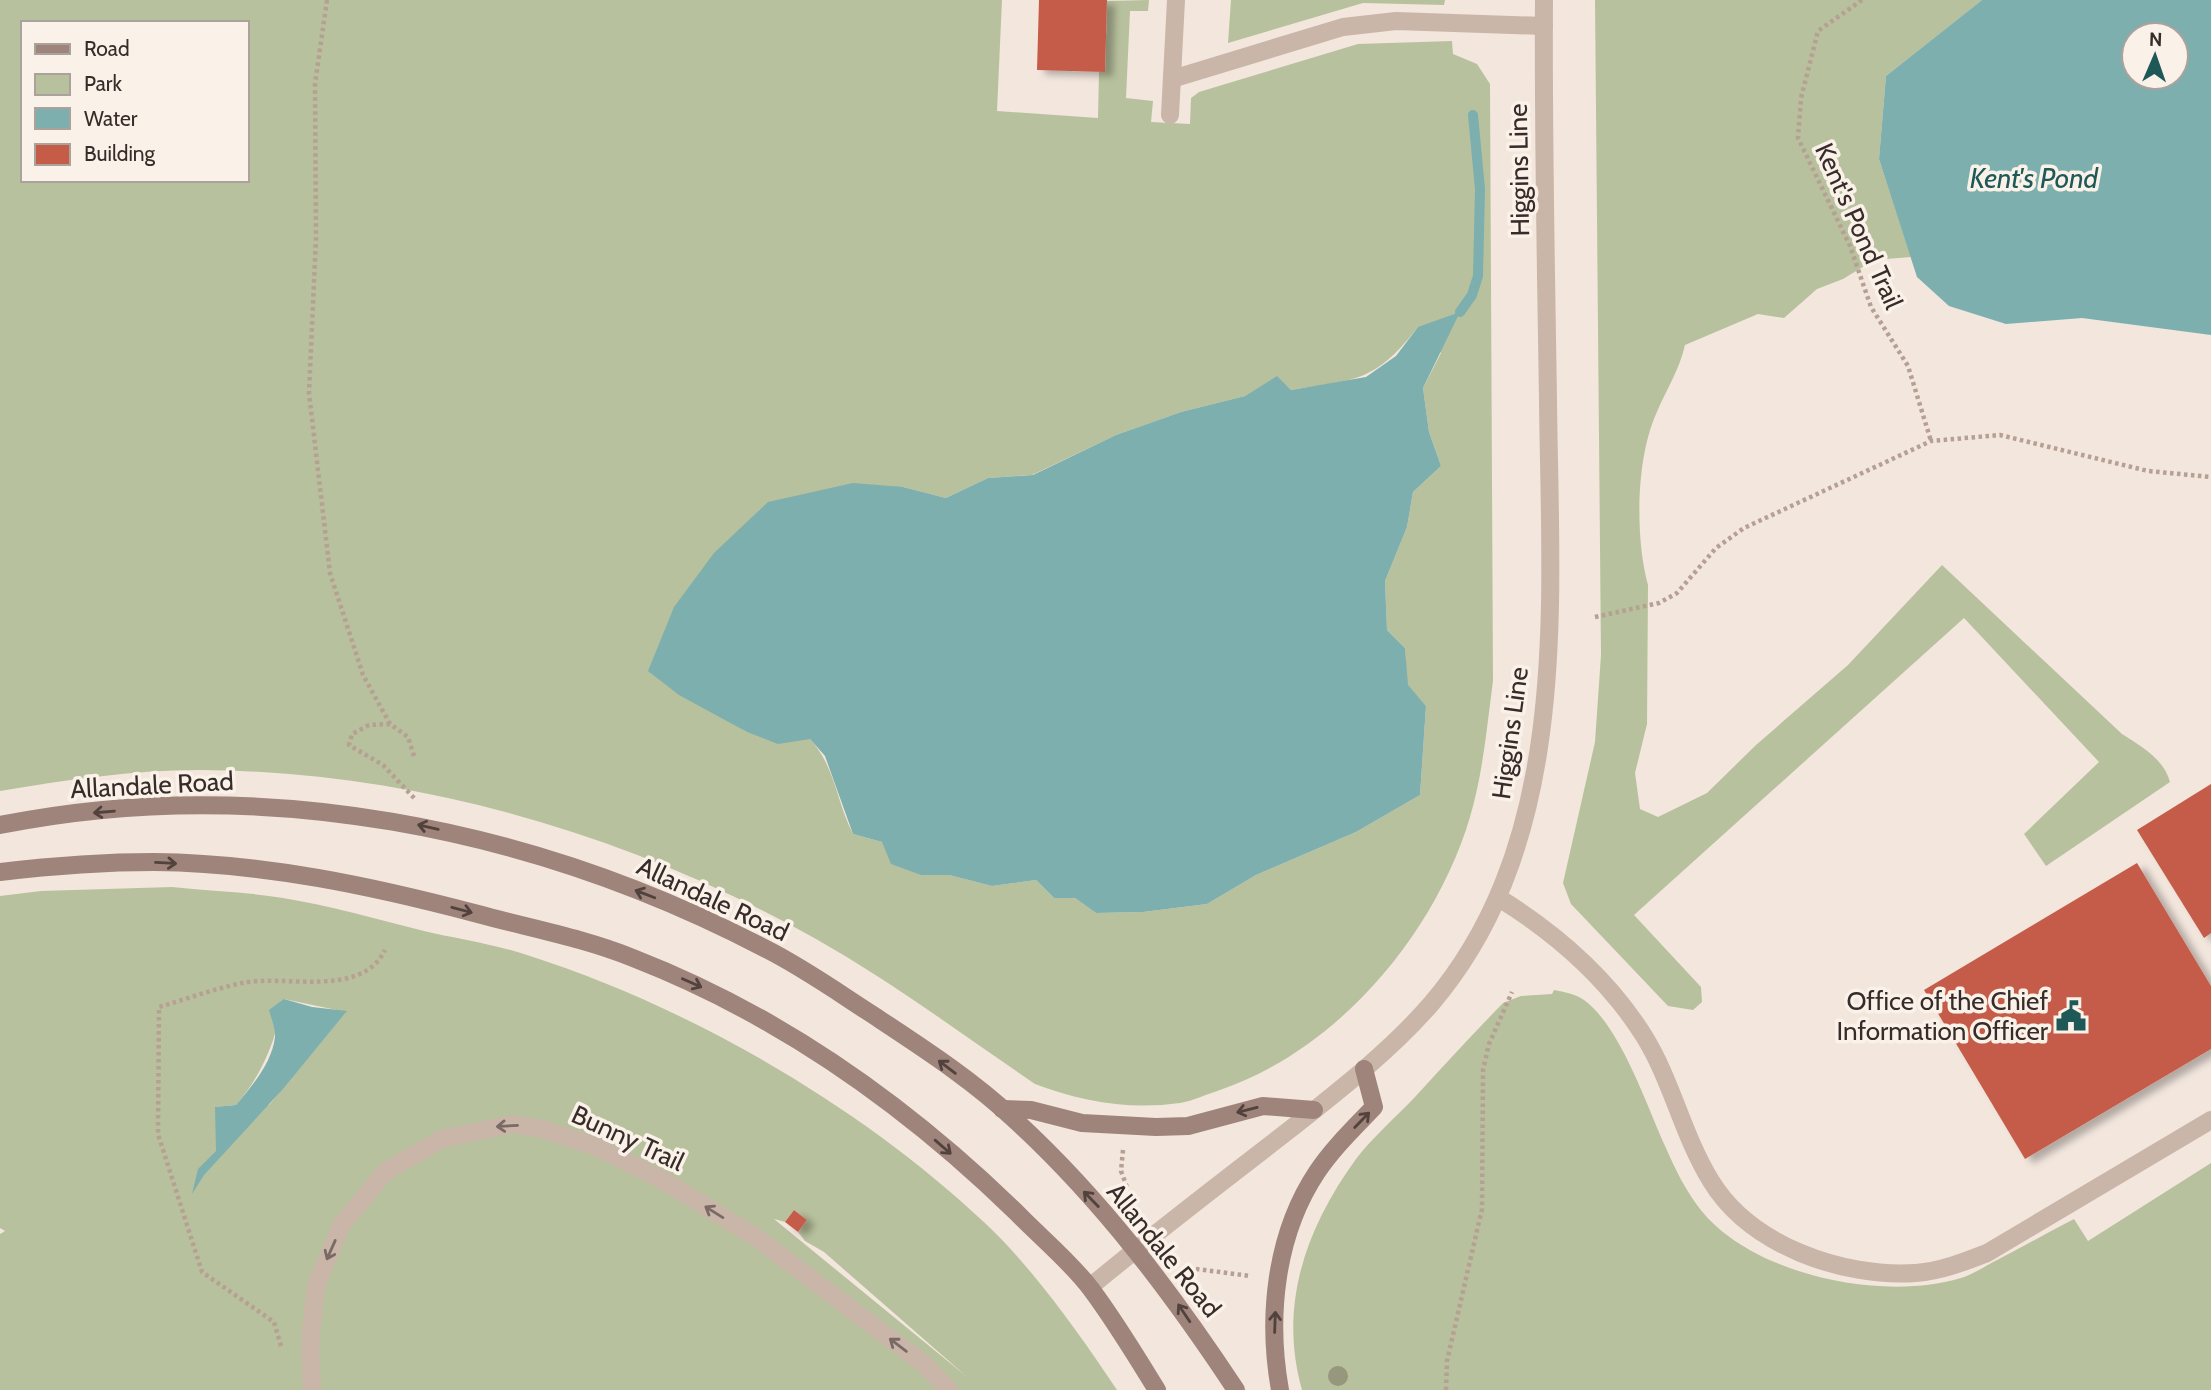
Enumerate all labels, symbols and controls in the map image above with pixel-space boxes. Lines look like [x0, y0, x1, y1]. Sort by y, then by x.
legend [21, 21, 248, 182]
north arrow [2120, 21, 2190, 91]
text: N [2148, 28, 2163, 51]
text: Road [84, 36, 130, 61]
text: Park [84, 71, 122, 96]
street label: Higgins Line [1502, 103, 1536, 237]
text: Water [84, 106, 138, 131]
street label: Kent's Pond Trail [1808, 138, 1910, 314]
text: Building [84, 141, 156, 166]
water label: Kent's Pond [1970, 161, 2100, 195]
street label: Higgins Line [1485, 665, 1535, 801]
street label: Allandale Road [69, 765, 235, 805]
one-way arrow [93, 805, 116, 818]
one-way arrow [417, 820, 439, 833]
street label: Allandale Road [632, 850, 794, 948]
one-way arrow [154, 856, 177, 869]
one-way arrow [634, 887, 656, 899]
one-way arrow [450, 904, 473, 917]
one-way arrow [681, 977, 702, 990]
place label: Office of the Chief Information Officer [1837, 985, 2049, 1047]
public building icon: Office of the Chief Information Officer [2054, 999, 2088, 1033]
one-way arrow [939, 1060, 957, 1075]
street label: Bunny Trail [567, 1098, 689, 1178]
one-way arrow [1236, 1104, 1259, 1117]
one-way arrow [1354, 1112, 1371, 1129]
one-way arrow [496, 1120, 519, 1133]
one-way arrow [934, 1139, 952, 1155]
street label: Allandale Road [1100, 1176, 1228, 1324]
one-way arrow [1083, 1191, 1100, 1208]
one-way arrow [705, 1204, 724, 1219]
one-way arrow [324, 1239, 337, 1260]
one-way arrow [1177, 1304, 1191, 1323]
one-way arrow [1268, 1311, 1282, 1334]
one-way arrow [889, 1338, 908, 1352]

